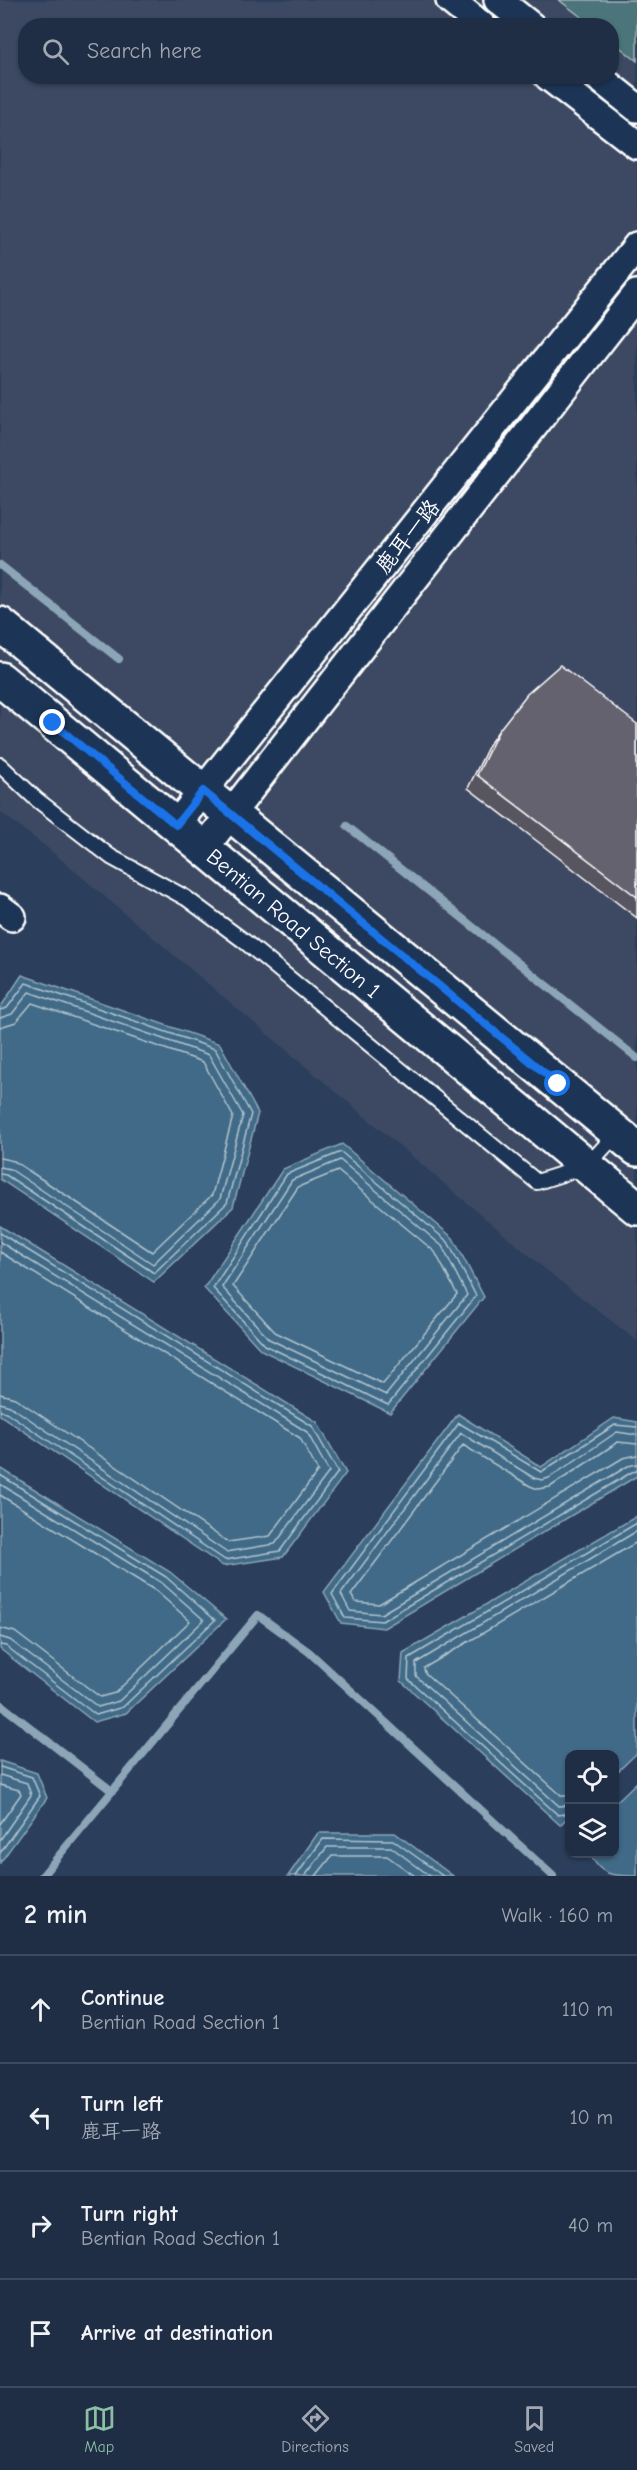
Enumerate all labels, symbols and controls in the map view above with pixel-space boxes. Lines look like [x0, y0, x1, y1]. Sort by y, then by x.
search box [18, 18, 619, 84]
icon: search [39, 35, 72, 68]
text: Search here [87, 38, 202, 64]
street label: 鹿耳一路 [370, 494, 446, 579]
route end [39, 709, 65, 735]
street label: Bentian Road Section 1 [201, 844, 385, 1004]
route start [544, 1070, 570, 1096]
map controls [565, 1750, 619, 1858]
button: locate [565, 1750, 619, 1804]
button: layers [565, 1804, 619, 1858]
text: 2 min [24, 1900, 87, 1930]
text: Walk · 160 m [502, 1904, 613, 1927]
text: Continue [81, 1985, 164, 2011]
icon: ahead [24, 1993, 57, 2026]
text: 110 m [562, 1998, 613, 2021]
text: Bentian Road Section 1 [81, 2011, 280, 2034]
text: Turn left [81, 2091, 163, 2117]
icon: left [24, 2101, 57, 2134]
text: 10 m [570, 2106, 613, 2129]
text: 鹿耳一路 [81, 2120, 161, 2143]
text: Turn right [81, 2201, 178, 2227]
icon: right [24, 2209, 57, 2242]
text: 40 m [568, 2214, 613, 2237]
text: Bentian Road Section 1 [81, 2227, 280, 2250]
icon: arrive [24, 2317, 57, 2350]
text: Arrive at destination [81, 2320, 273, 2346]
tab: Map [83, 2402, 116, 2456]
tab: Directions [281, 2402, 349, 2456]
tab: Saved [514, 2402, 554, 2456]

